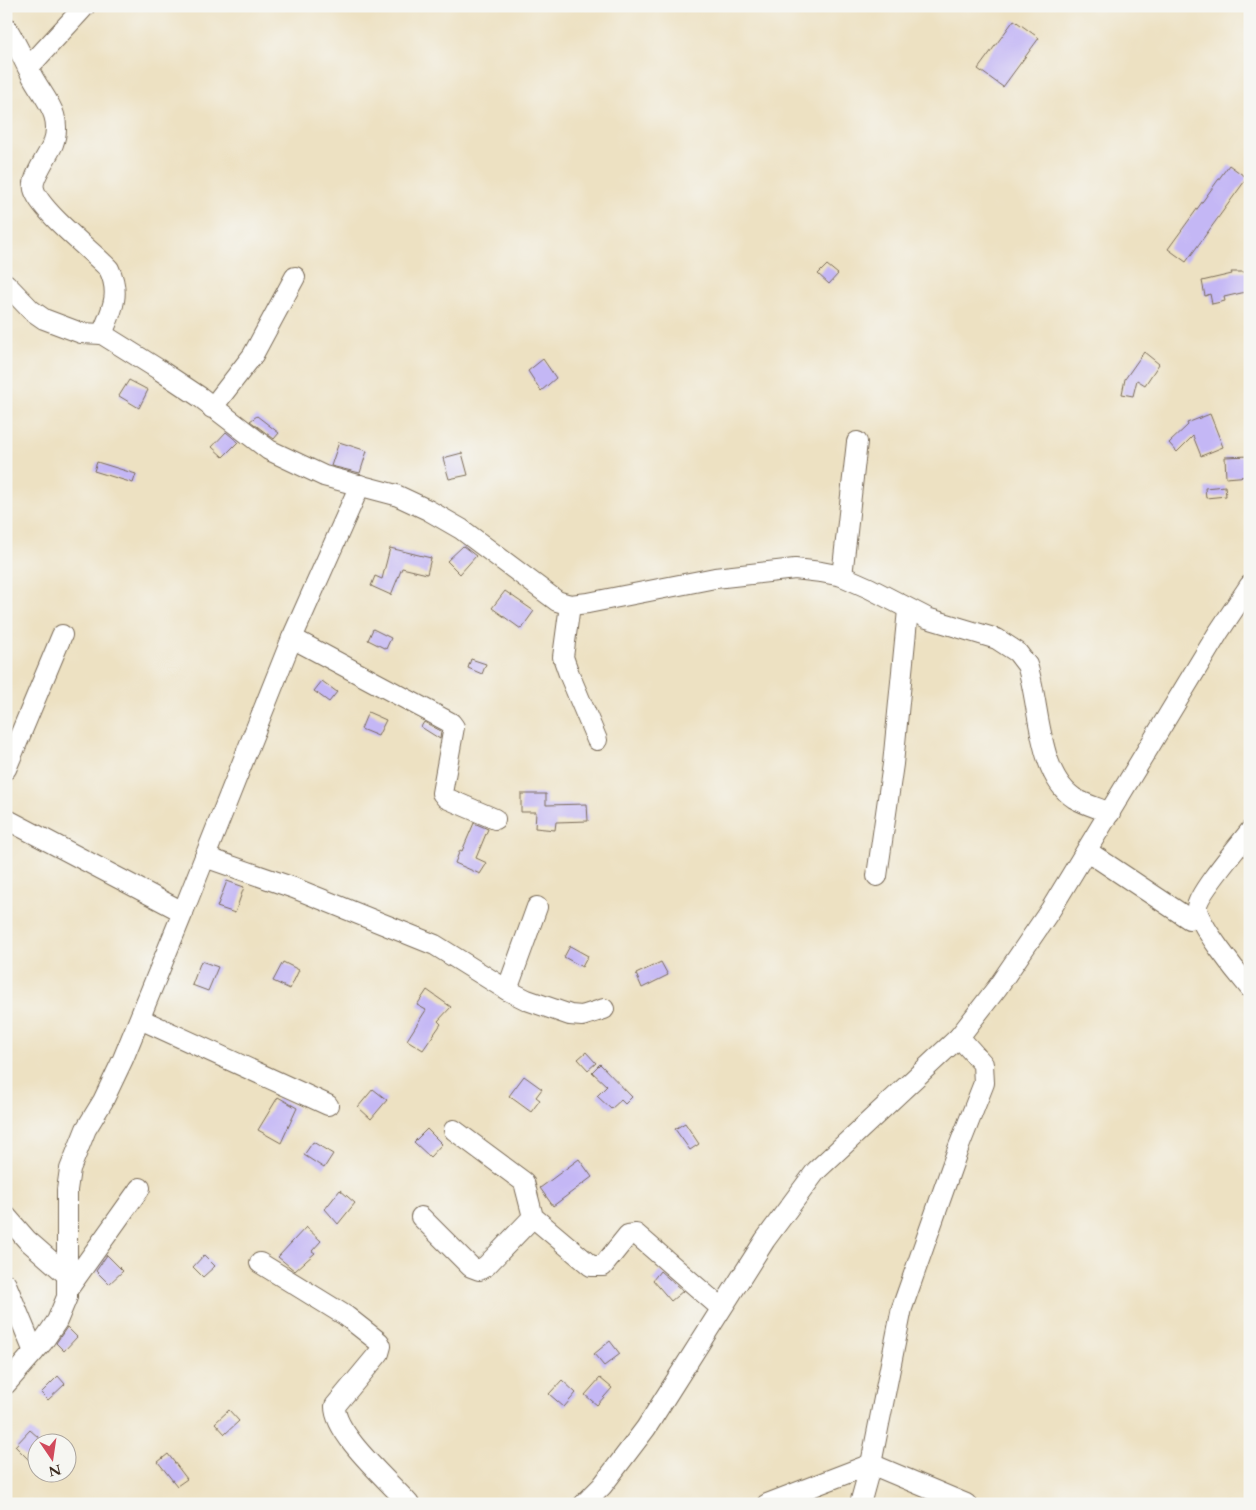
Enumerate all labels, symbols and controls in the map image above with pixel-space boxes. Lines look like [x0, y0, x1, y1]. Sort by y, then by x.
north arrow [28, 1432, 78, 1482]
text: N [47, 1460, 63, 1481]

